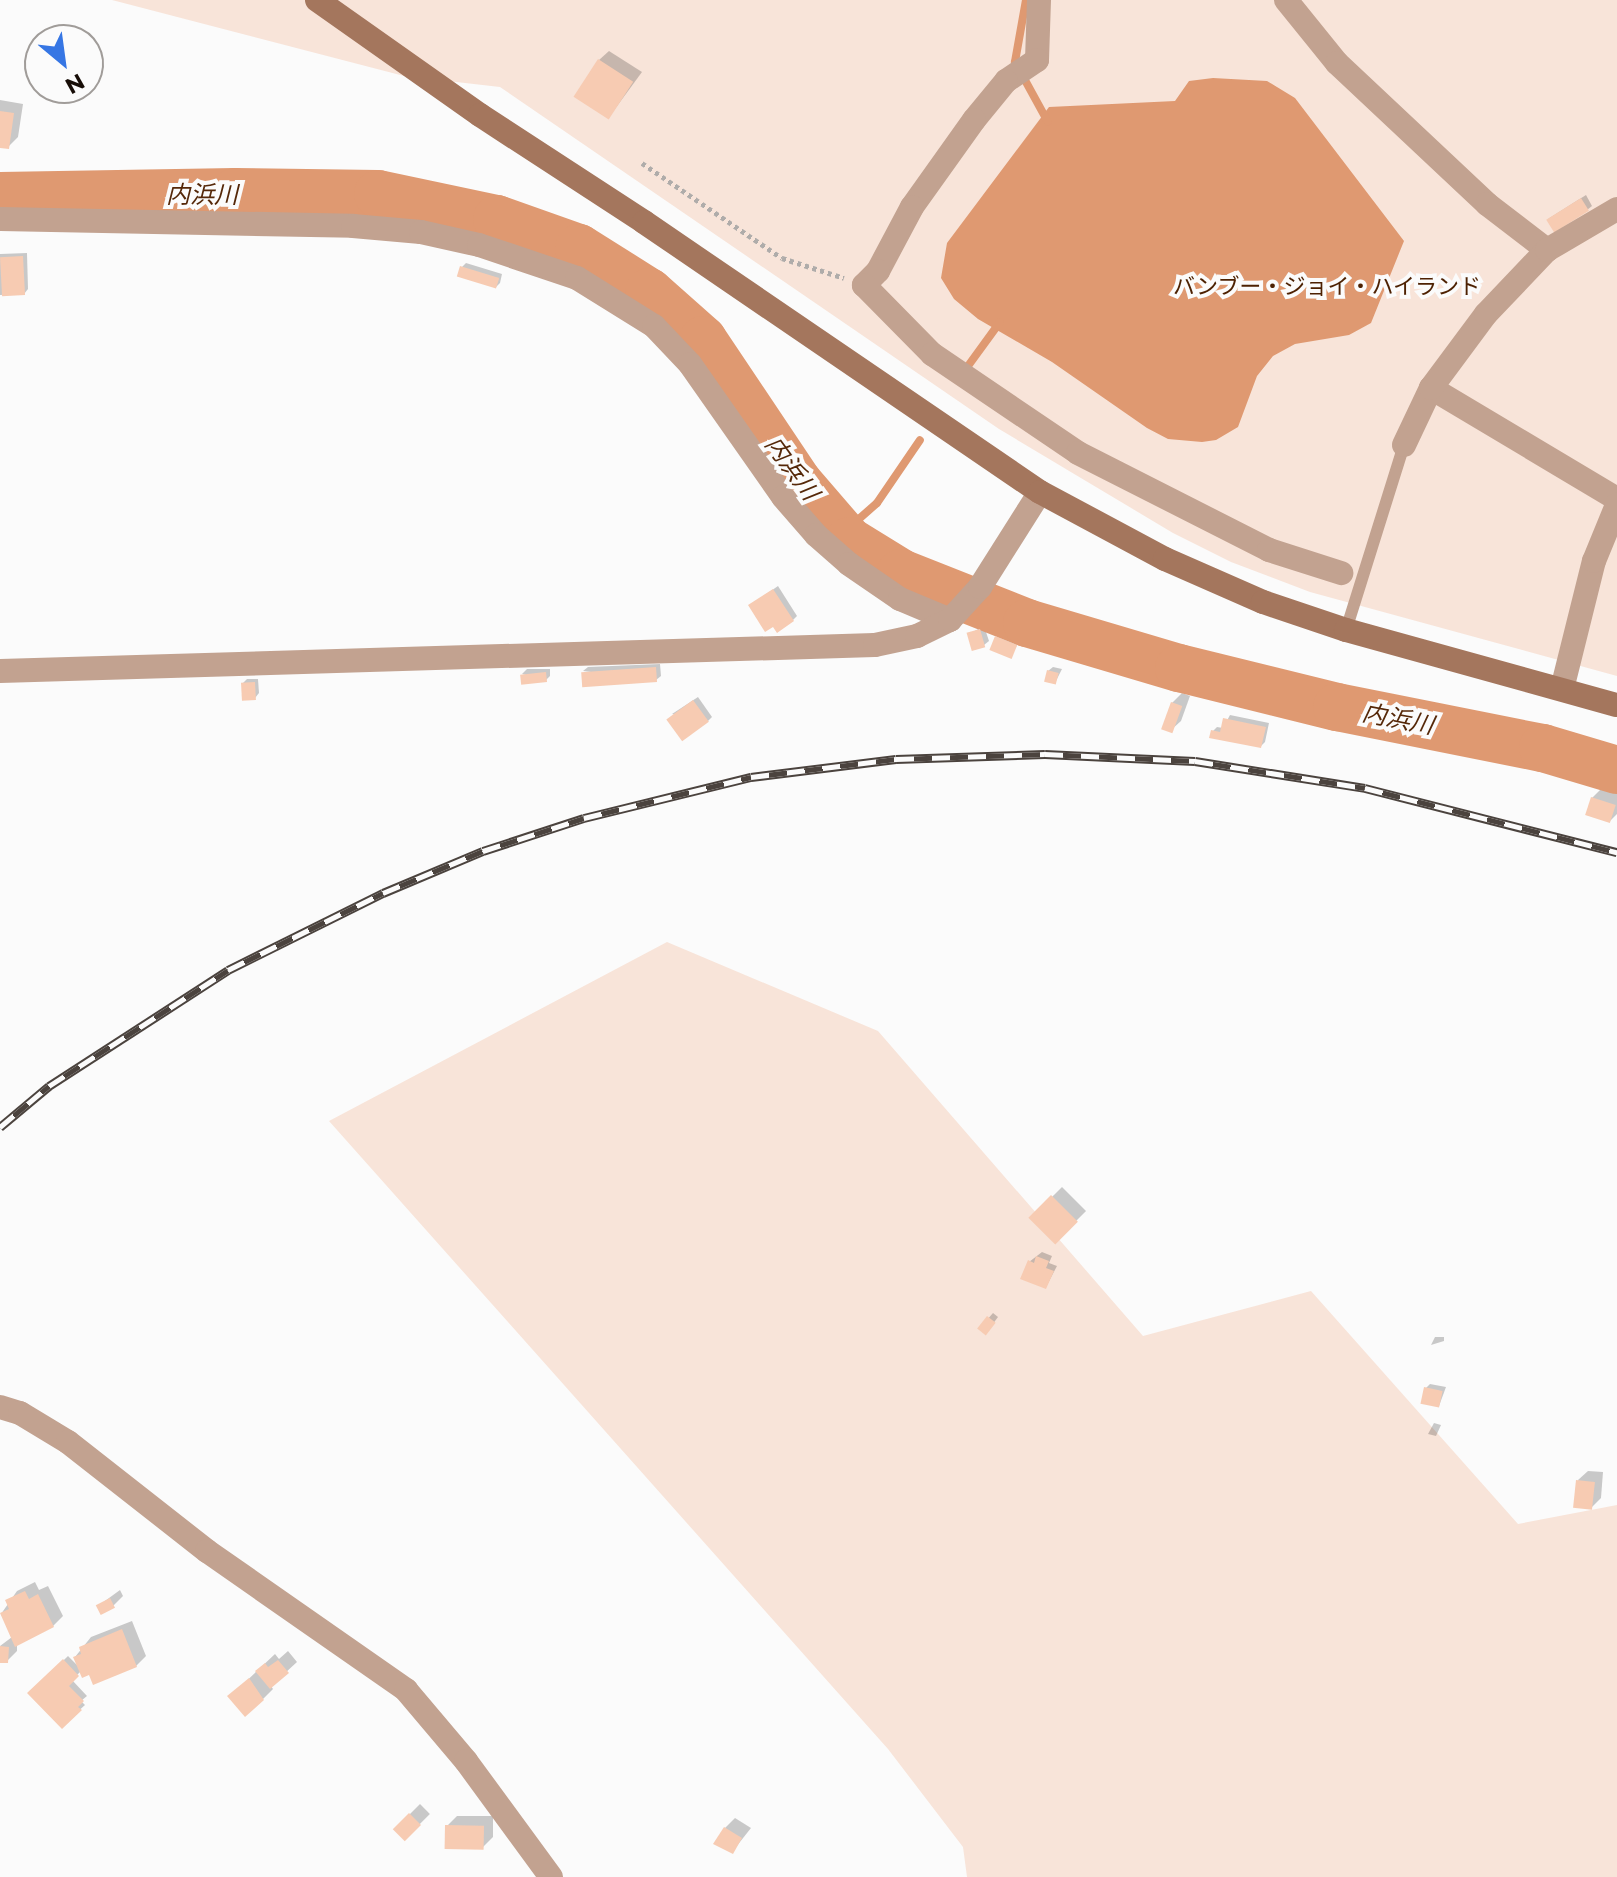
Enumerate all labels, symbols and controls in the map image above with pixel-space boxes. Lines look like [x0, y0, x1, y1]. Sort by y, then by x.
north arrow [24, 24, 104, 104]
text: N [61, 68, 89, 100]
water label: 内浜川 [166, 181, 238, 209]
park label: バンブー・ジョイ・ハイランド [1173, 274, 1481, 300]
water label: 内浜川 [759, 430, 825, 506]
water label: 内浜川 [1360, 698, 1436, 740]

